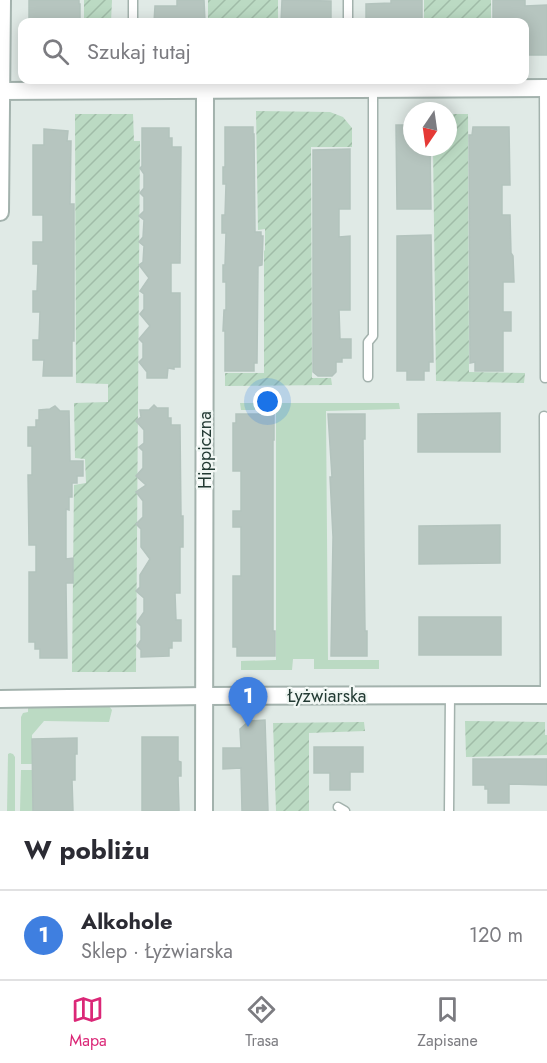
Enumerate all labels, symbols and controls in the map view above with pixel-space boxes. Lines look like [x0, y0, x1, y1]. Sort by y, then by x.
search box [18, 18, 529, 84]
icon: search [39, 35, 72, 68]
text: Szukaj tutaj [87, 35, 191, 67]
north arrow [403, 102, 457, 156]
your location [253, 387, 282, 416]
street label: Hippiczna [192, 411, 218, 489]
pin: 1 [228, 678, 268, 727]
street label: Łyżwiarska [287, 683, 366, 709]
text: W pobliżu [24, 831, 150, 869]
text: Alkohole [81, 905, 173, 937]
text: 1 [38, 921, 49, 950]
text: 120 m [469, 921, 523, 950]
text: Sklep · Łyżwiarska [81, 937, 233, 966]
tab: Mapa [69, 993, 107, 1052]
tab: Trasa [245, 993, 279, 1052]
tab: Zapisane [417, 993, 478, 1052]

